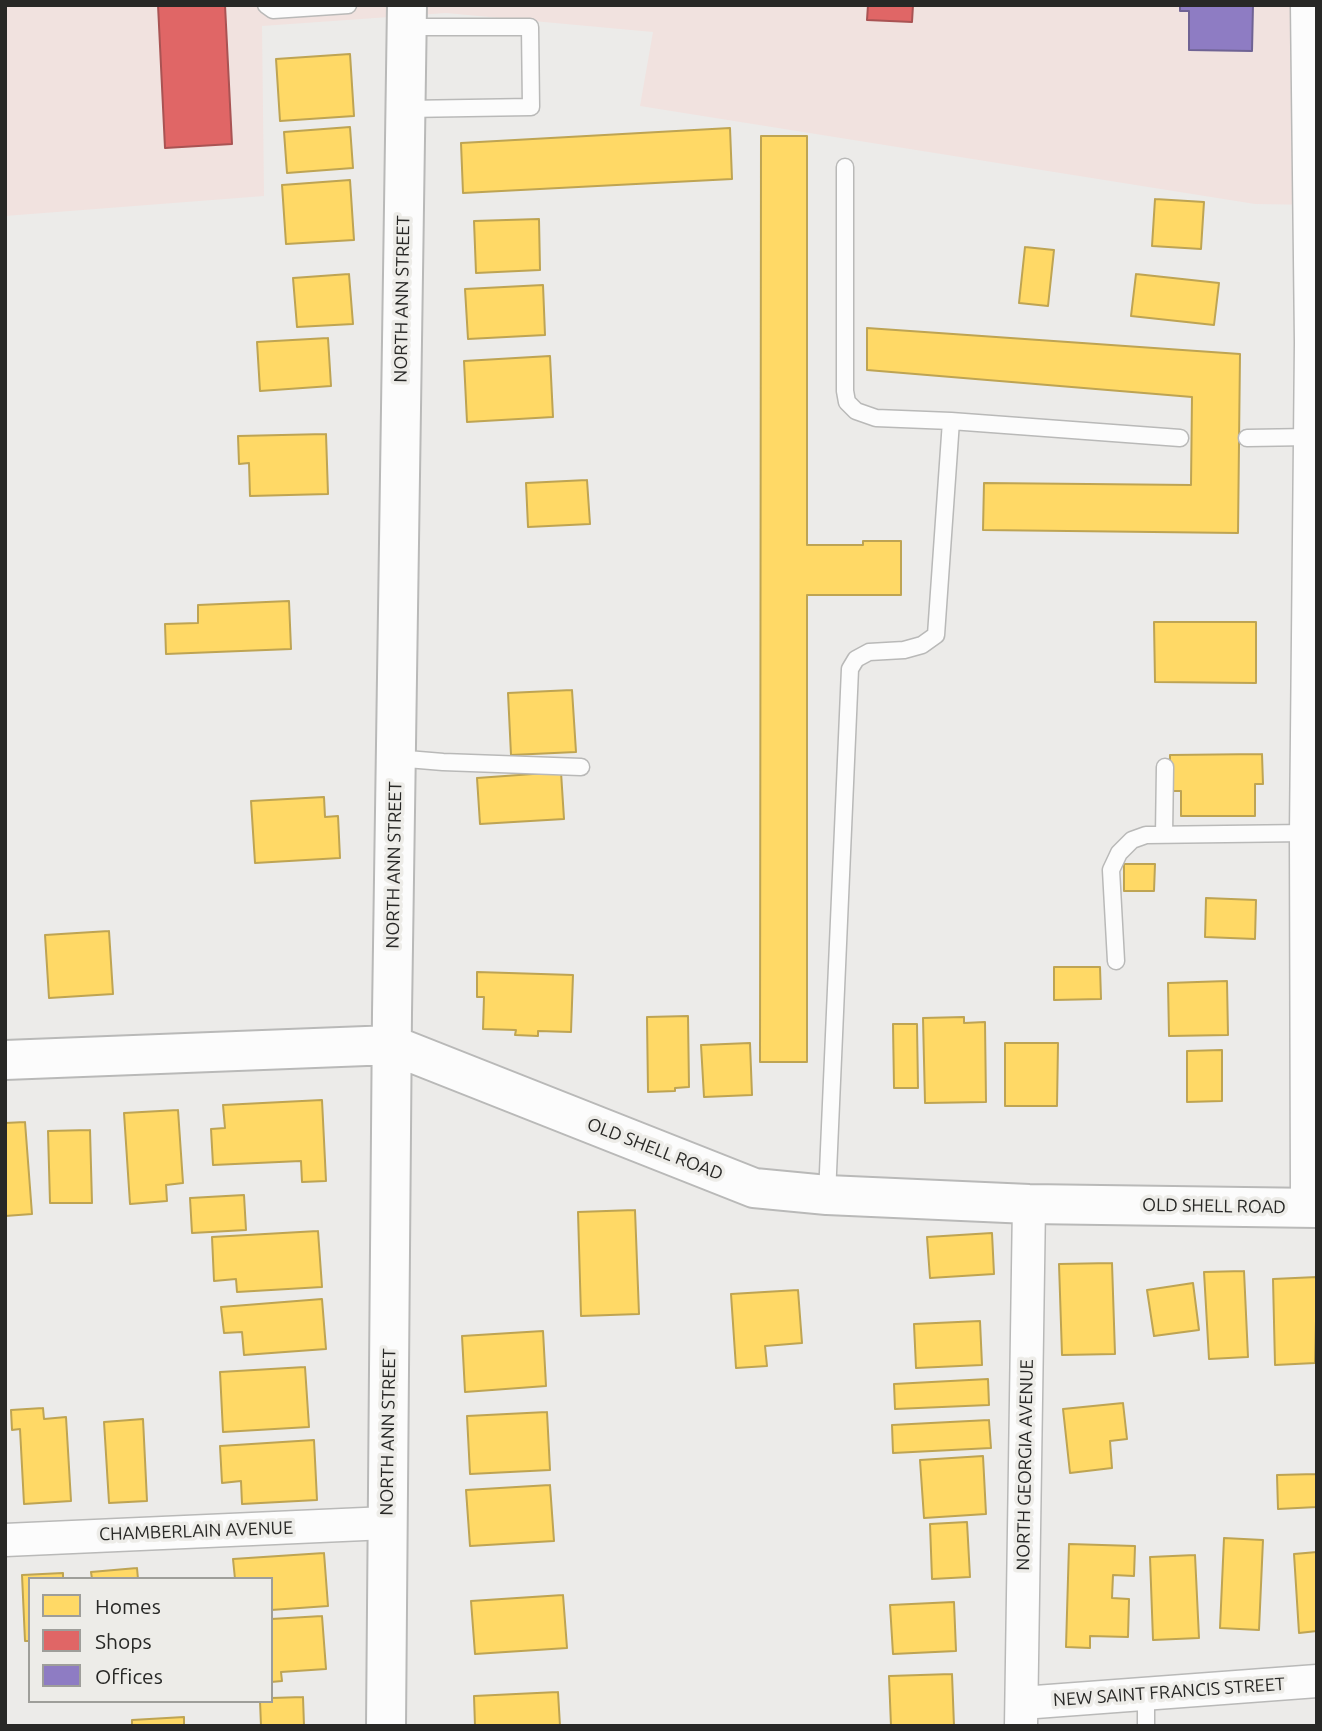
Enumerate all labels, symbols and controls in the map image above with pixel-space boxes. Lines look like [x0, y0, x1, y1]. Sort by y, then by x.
street label: NORTH ANN STREET [390, 215, 414, 383]
street label: NORTH ANN STREET [382, 781, 406, 949]
street label: OLD SHELL ROAD [584, 1113, 726, 1185]
street label: OLD SHELL ROAD [1142, 1194, 1286, 1218]
street label: NORTH ANN STREET [376, 1348, 400, 1516]
street label: NORTH GEORGIA AVENUE [1012, 1359, 1038, 1571]
street label: CHAMBERLAIN AVENUE [99, 1517, 293, 1545]
legend [28, 1577, 273, 1703]
text: Homes [95, 1594, 161, 1618]
text: Shops [95, 1629, 152, 1653]
text: Offices [95, 1664, 163, 1688]
street label: NEW SAINT FRANCIS STREET [1052, 1673, 1286, 1711]

